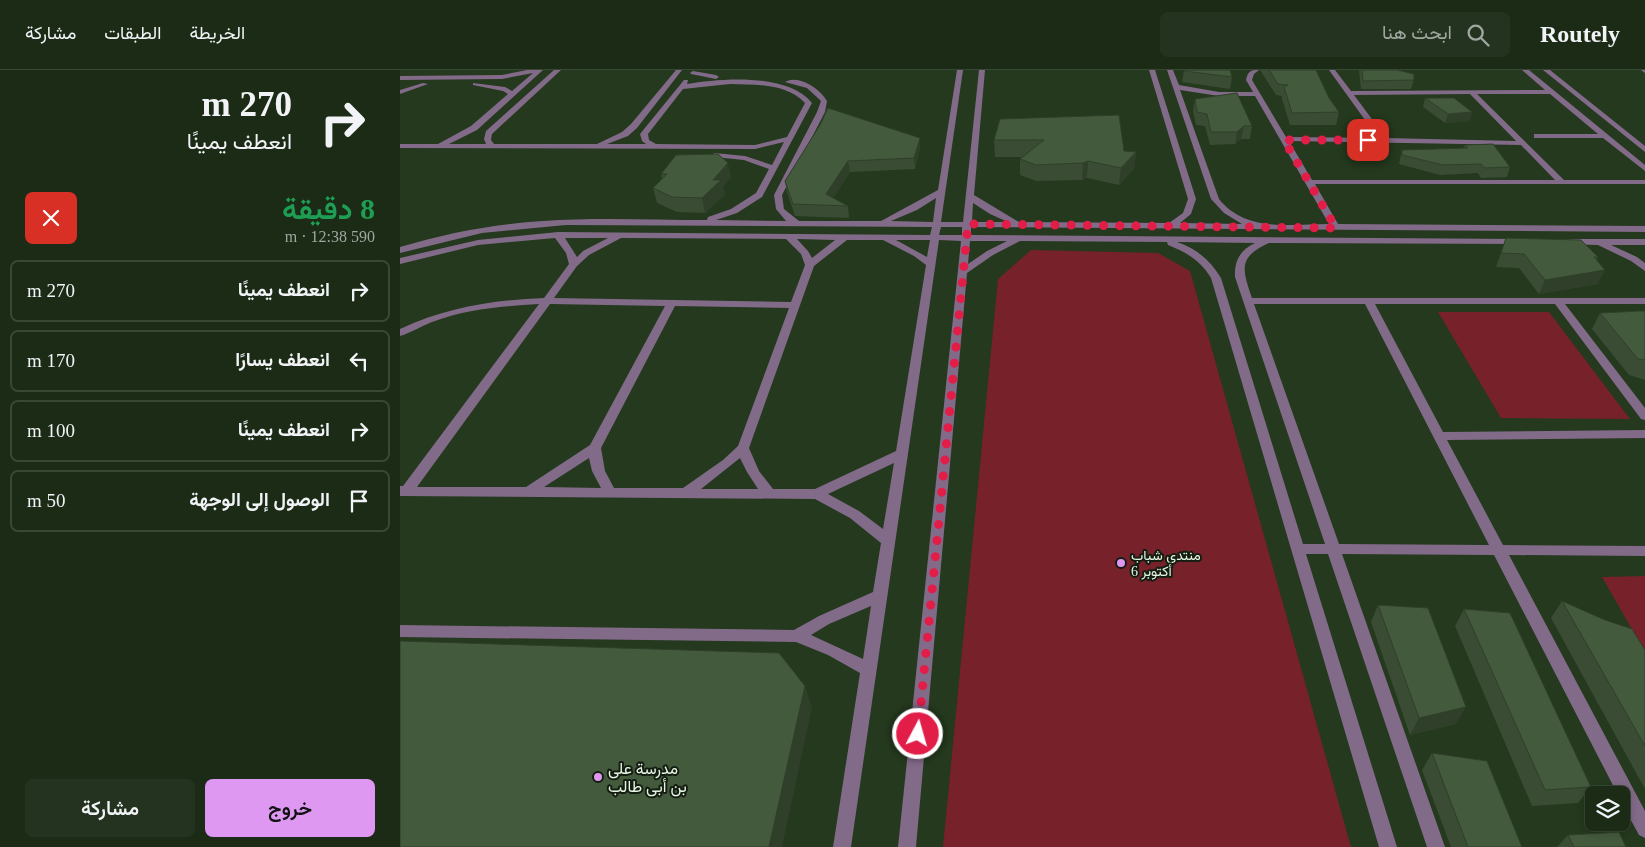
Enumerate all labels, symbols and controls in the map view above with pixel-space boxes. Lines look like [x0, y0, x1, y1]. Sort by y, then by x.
search box [1160, 12, 1510, 57]
icon: search [1464, 21, 1492, 49]
text: Routely [1540, 21, 1620, 47]
text: ابحث هنا [1382, 22, 1452, 43]
text: مشاركة [25, 23, 76, 43]
text: الطبقات [104, 23, 161, 43]
text: الخريطة [189, 23, 245, 43]
text: 270 m [202, 85, 292, 124]
icon: right [310, 90, 375, 155]
pin [1347, 119, 1389, 161]
icon: arrive [1354, 126, 1382, 154]
text: انعطف يمينًا [187, 129, 292, 154]
button: close [25, 192, 77, 244]
text: 8 دقيقة [282, 192, 375, 225]
text: 590 m · 12:38 [285, 228, 375, 245]
icon: right [345, 277, 373, 305]
text: انعطف يمينًا [238, 279, 330, 300]
text: 270 m [27, 280, 75, 301]
icon: left [345, 347, 373, 375]
text: انعطف يسارًا [235, 349, 330, 370]
text: 170 m [27, 350, 75, 371]
icon: right [345, 417, 373, 445]
text: انعطف يمينًا [238, 419, 330, 440]
text: 100 m [27, 420, 75, 441]
icon: arrive [345, 487, 373, 515]
text: الوصول إلى الوجهة [189, 489, 330, 510]
text: 50 m [27, 490, 66, 511]
place label: منتدى شباب 6 أكتوبر [1131, 548, 1201, 580]
marker: منتدى شباب 6 أكتوبر [1115, 557, 1127, 569]
position arrow [891, 707, 943, 759]
place label: مدرسة على بن أبى طالب [608, 760, 687, 797]
marker: مدرسة على بن أبى طالب [592, 771, 604, 783]
button: مشاركة [25, 779, 195, 837]
button: خروج [205, 779, 375, 837]
map controls [1585, 786, 1630, 831]
button: layers [1585, 786, 1630, 831]

